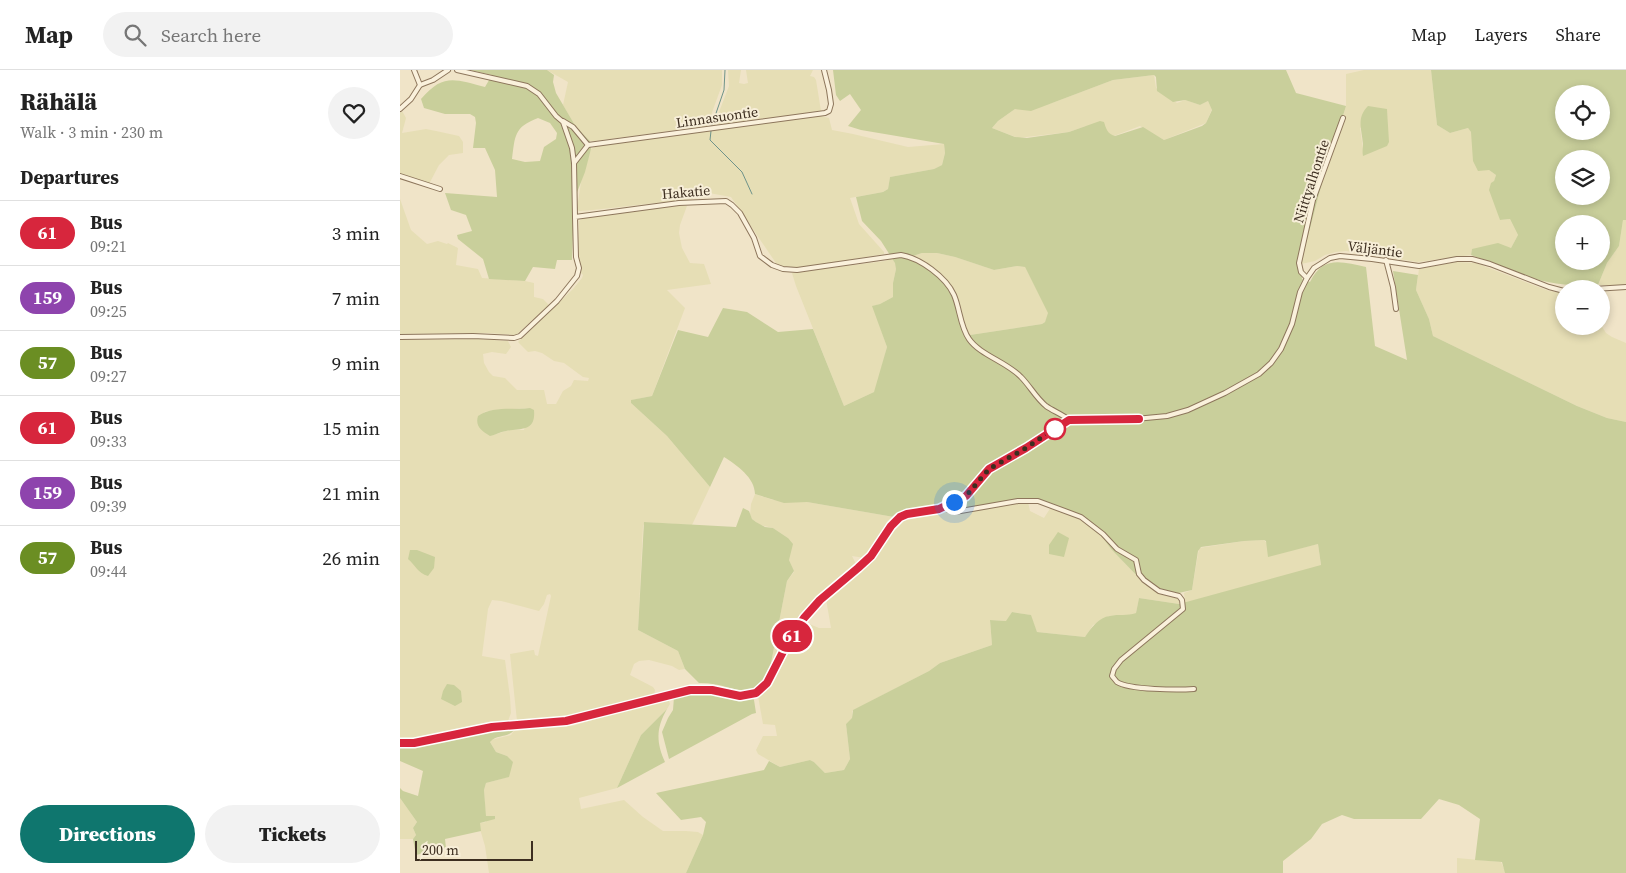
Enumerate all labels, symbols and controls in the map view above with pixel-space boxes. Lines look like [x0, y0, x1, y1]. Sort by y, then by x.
search box [103, 12, 453, 57]
text: Map [25, 18, 73, 51]
icon: search [121, 21, 149, 49]
text: Search here [161, 22, 261, 48]
text: Map [1411, 22, 1446, 47]
text: Layers [1474, 22, 1527, 47]
text: Share [1555, 22, 1601, 47]
text: Rähälä [20, 85, 97, 118]
map controls [1555, 85, 1610, 335]
button: locate [1555, 85, 1610, 140]
button: heart [328, 87, 380, 139]
street label: Linnasuontie [675, 101, 759, 133]
text: Walk · 3 min · 230 m [20, 121, 163, 143]
street label: Niittyalhontie [1288, 137, 1334, 225]
button: layers [1555, 150, 1610, 205]
text: Departures [20, 164, 119, 190]
street label: Hakatie [661, 180, 711, 204]
text: Bus [90, 209, 122, 235]
button: + [1555, 215, 1610, 270]
text: 61 [38, 220, 57, 245]
text: 3 min [332, 220, 380, 246]
text: 09:21 [90, 235, 127, 257]
street label: Väljäntie [1346, 236, 1404, 262]
text: Bus [90, 274, 122, 300]
button: − [1555, 280, 1610, 335]
text: 159 [33, 285, 62, 310]
text: 7 min [332, 285, 380, 311]
text: 09:25 [90, 300, 127, 322]
text: Bus [90, 339, 122, 365]
text: 57 [38, 350, 57, 375]
text: 9 min [332, 350, 380, 376]
text: 09:27 [90, 365, 127, 387]
text: Bus [90, 404, 122, 430]
text: 61 [38, 415, 57, 440]
text: 15 min [322, 415, 380, 441]
unlabelled marker [1044, 418, 1066, 440]
text: 09:33 [90, 430, 127, 452]
text: Bus [90, 469, 122, 495]
text: 159 [33, 480, 62, 505]
text: 21 min [322, 480, 380, 506]
your location [942, 490, 967, 515]
text: 09:39 [90, 495, 127, 517]
text: Bus [90, 534, 122, 560]
text: 57 [38, 545, 57, 570]
text: 26 min [322, 545, 380, 571]
text: 09:44 [90, 560, 127, 582]
line badge: 61 [770, 620, 814, 652]
text: 61 [782, 623, 802, 648]
button: Directions [20, 805, 195, 863]
button: Tickets [205, 805, 380, 863]
scale bar [415, 838, 532, 861]
text: 200 m [422, 840, 459, 860]

